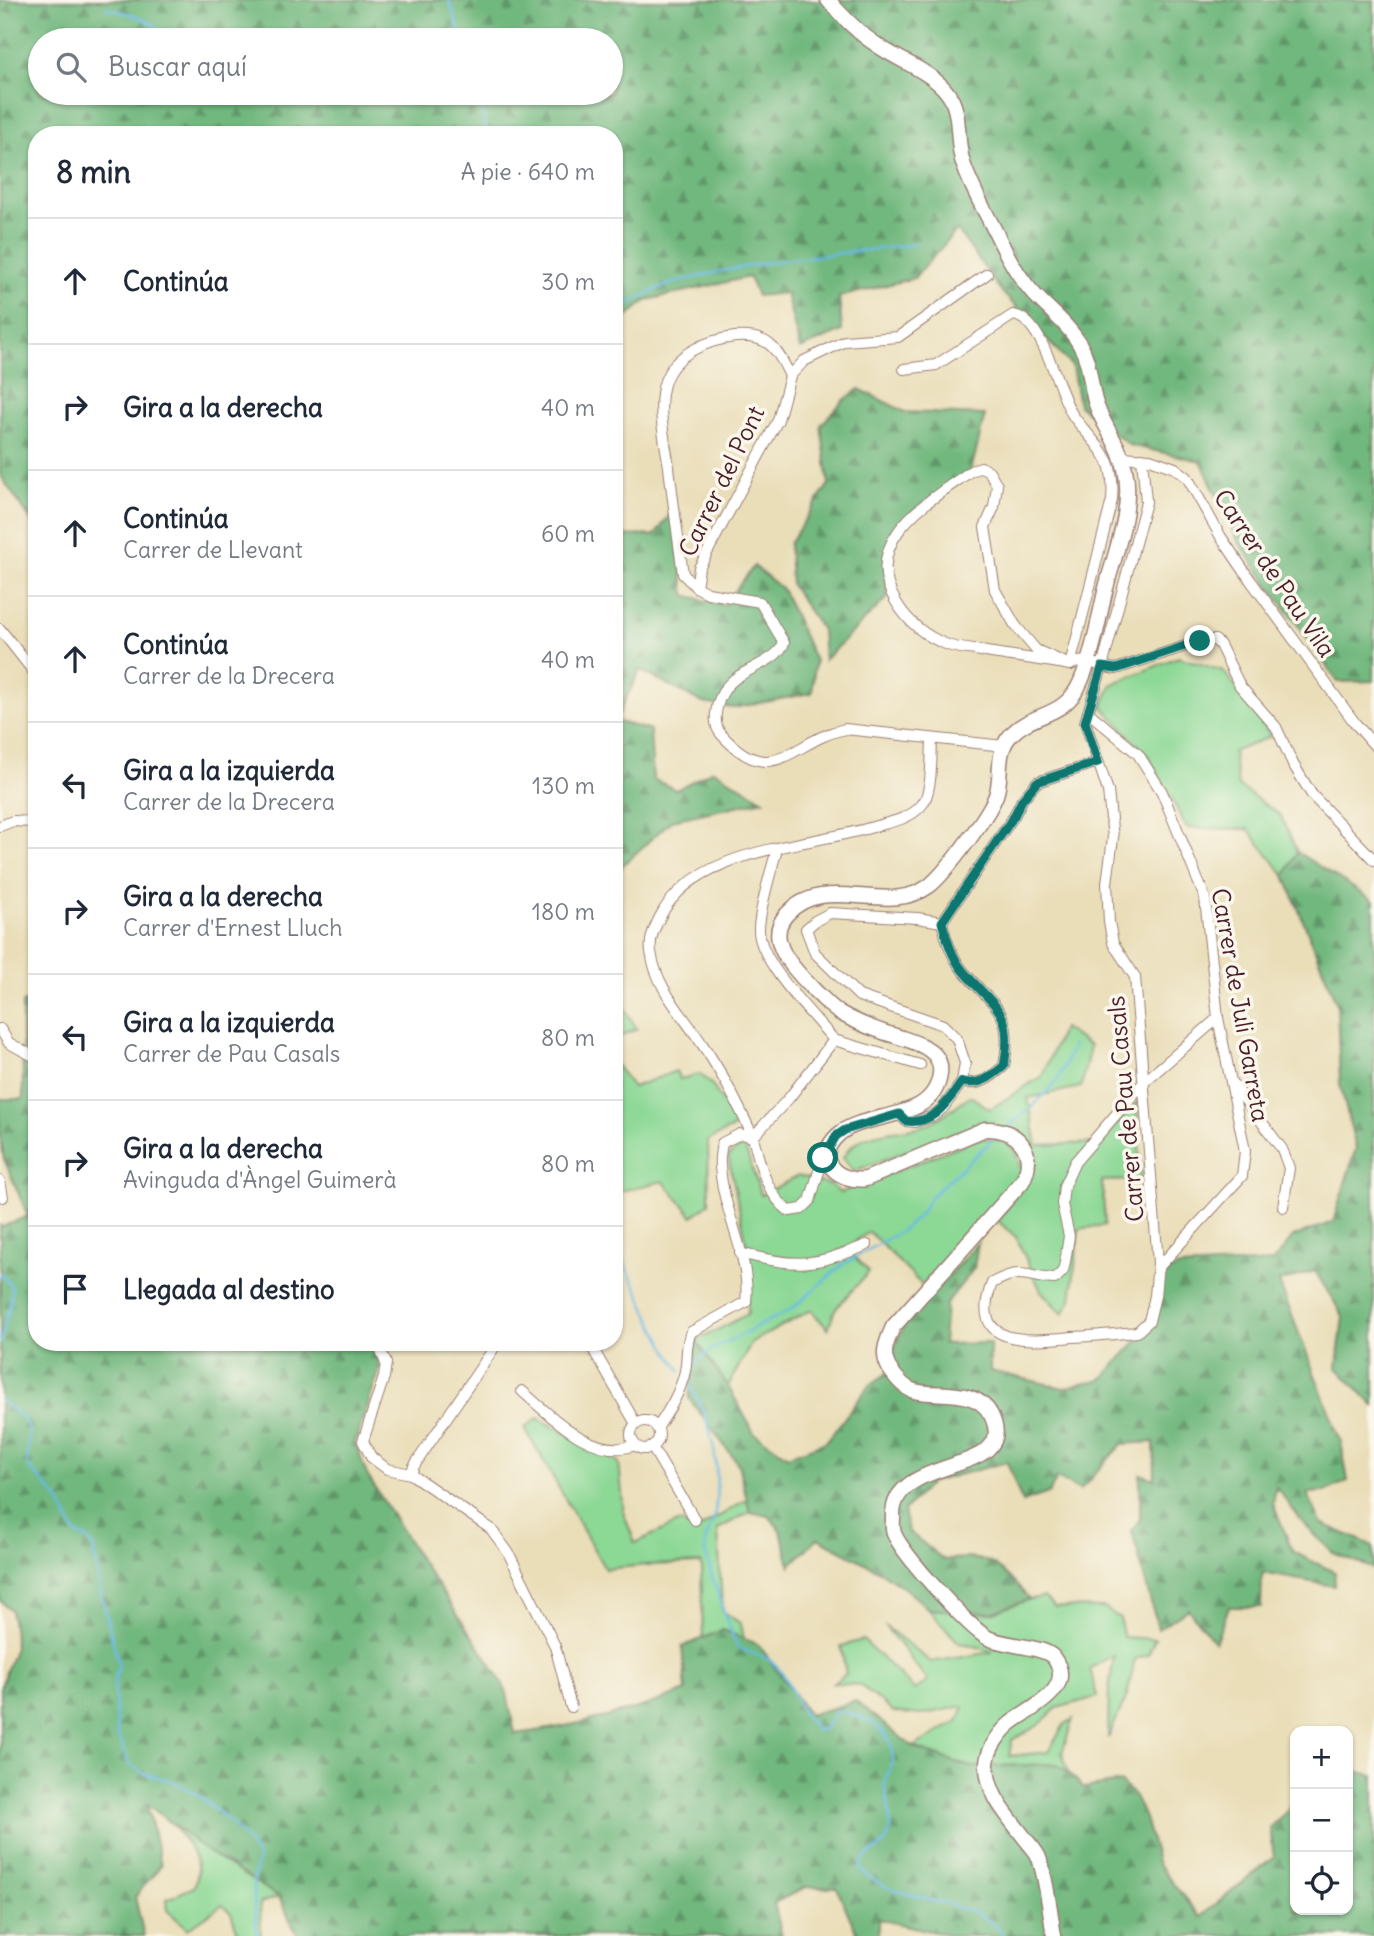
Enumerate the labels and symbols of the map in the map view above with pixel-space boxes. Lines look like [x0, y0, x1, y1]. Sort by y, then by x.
street label: Carrer del Pont [672, 401, 770, 561]
street label: Carrer de Pau Vila [1208, 483, 1342, 663]
route end [1184, 625, 1215, 656]
street label: Carrer de Juli Garreta [1206, 886, 1276, 1124]
street label: Carrer de Pau Casals [1100, 995, 1150, 1223]
route start [807, 1142, 838, 1173]

